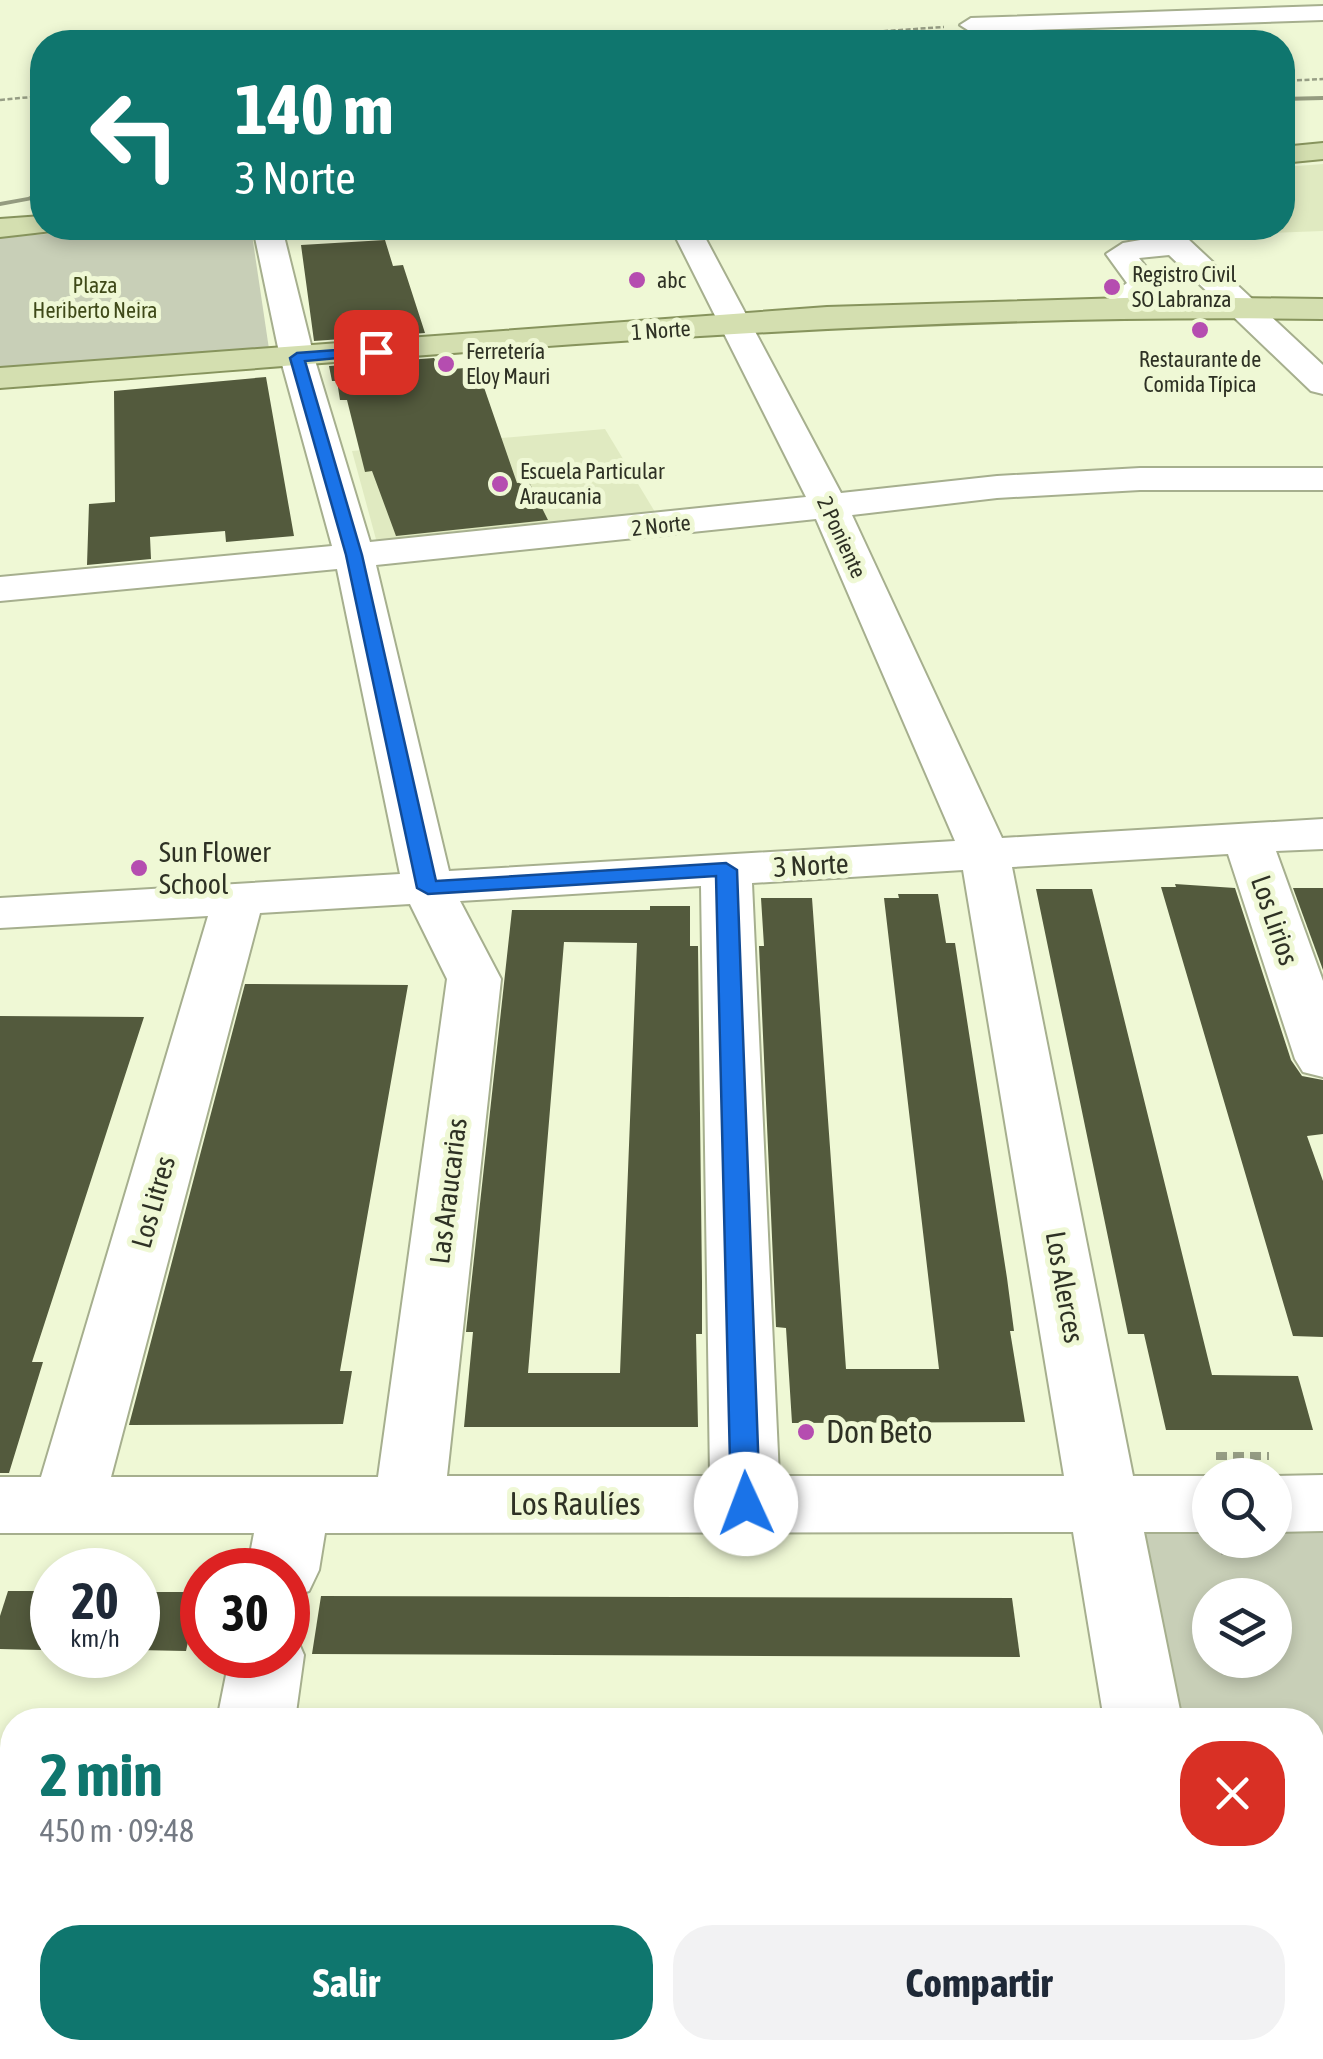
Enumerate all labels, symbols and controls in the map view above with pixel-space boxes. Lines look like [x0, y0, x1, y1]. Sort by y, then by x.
text: 140 m [235, 69, 394, 149]
icon: left [70, 70, 200, 200]
text: 3 Norte [235, 152, 356, 204]
place label: Registro Civil SO Labranza [1132, 261, 1237, 312]
place label: abc [657, 267, 687, 293]
marker: abc [626, 269, 648, 291]
park label: Plaza Heriberto Neira [33, 272, 157, 323]
marker: Registro Civil SO Labranza [1101, 276, 1123, 298]
pin [334, 310, 419, 395]
street label: 1 Norte [631, 315, 691, 345]
marker: Restaurante de Comida Típica [1189, 319, 1211, 341]
icon: arrive [349, 325, 404, 380]
place label: Ferretería Eloy Mauri [466, 338, 550, 389]
place label: Restaurante de Comida Típica [1139, 346, 1261, 397]
marker: Ferretería Eloy Mauri [435, 353, 457, 375]
place label: Escuela Particular Araucania [520, 458, 665, 509]
marker: Escuela Particular Araucania [489, 473, 511, 495]
street label: 2 Poniente [812, 492, 872, 582]
street label: 2 Norte [630, 509, 692, 541]
place label: Sun Flower School [159, 836, 271, 900]
street label: 3 Norte [773, 847, 849, 883]
marker: Sun Flower School [128, 857, 150, 879]
street label: Los Lirios [1245, 871, 1305, 969]
street label: Las Araucarias [423, 1116, 473, 1266]
street label: Los Litres [125, 1152, 181, 1252]
street label: Los Alerces [1039, 1229, 1091, 1345]
place label: Don Beto [826, 1413, 933, 1450]
marker: Don Beto [795, 1421, 817, 1443]
position arrow [694, 1452, 798, 1556]
map controls [1192, 1458, 1292, 1678]
button: search [1192, 1458, 1292, 1558]
street label: Los Raulíes [509, 1485, 641, 1522]
speed limit sign: 30 [180, 1548, 310, 1678]
text: 20 [71, 1572, 118, 1630]
button: layers [1192, 1578, 1292, 1678]
text: km/h [70, 1624, 120, 1652]
text: 2 min [40, 1740, 163, 1809]
button: close [1180, 1741, 1285, 1846]
text: 450 m · 09:48 [40, 1812, 194, 1849]
button: Salir [40, 1925, 653, 2040]
button: Compartir [673, 1925, 1285, 2040]

